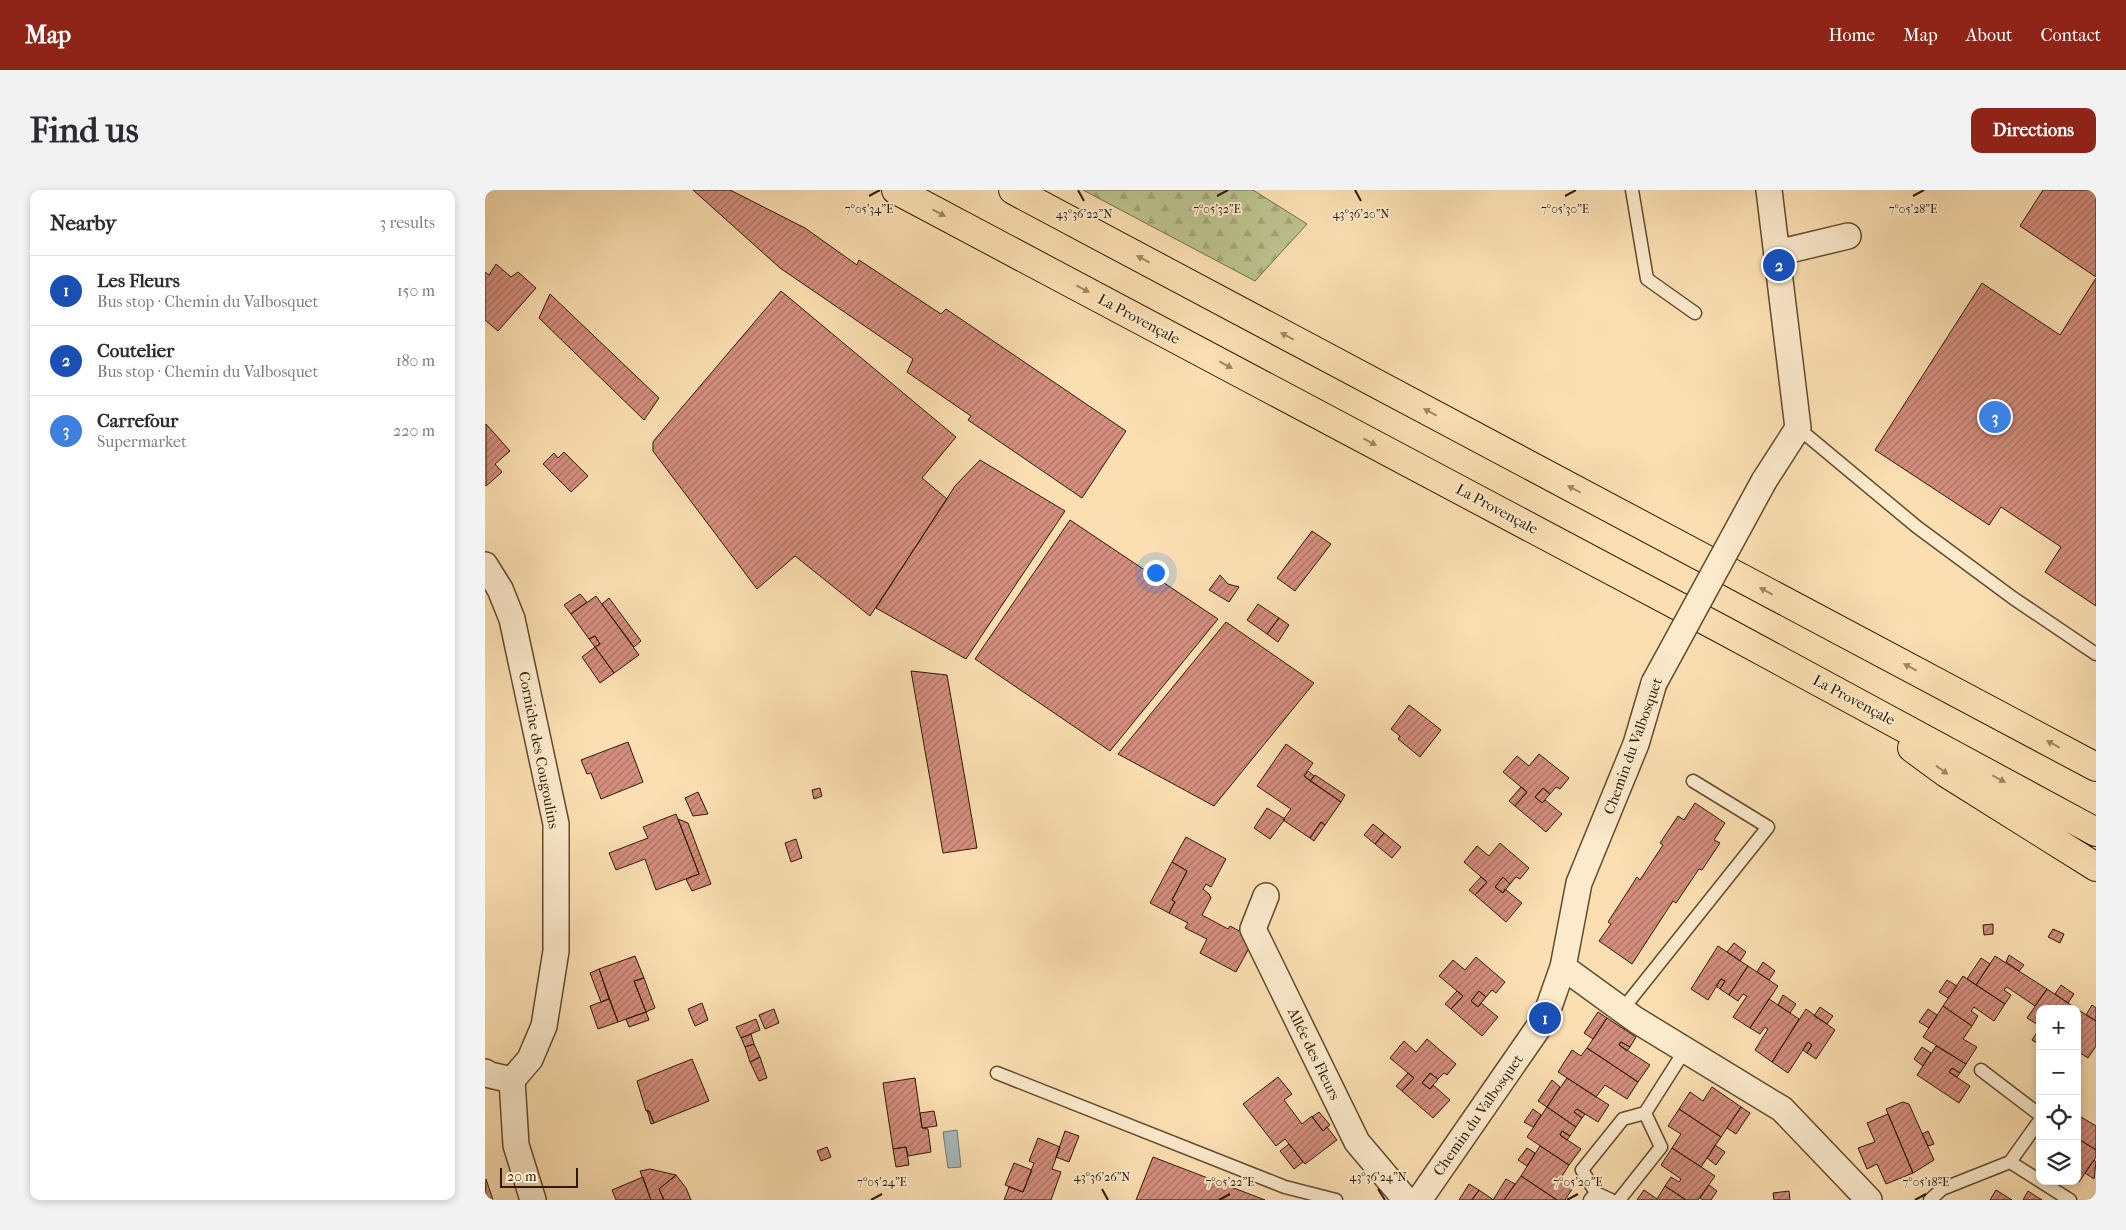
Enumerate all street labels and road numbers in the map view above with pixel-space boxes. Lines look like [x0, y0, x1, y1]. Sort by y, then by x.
street label: La Provençale [1095, 290, 1184, 348]
street label: La Provençale [1453, 480, 1542, 538]
street label: Corniche des Cougoulins [515, 670, 563, 831]
street label: La Provençale [1810, 671, 1899, 729]
street label: Chemin du Valbosquet [1600, 675, 1666, 817]
street label: Allée des Fleurs [1283, 1004, 1344, 1103]
street label: Chemin du Valbosquet [1429, 1050, 1527, 1179]

